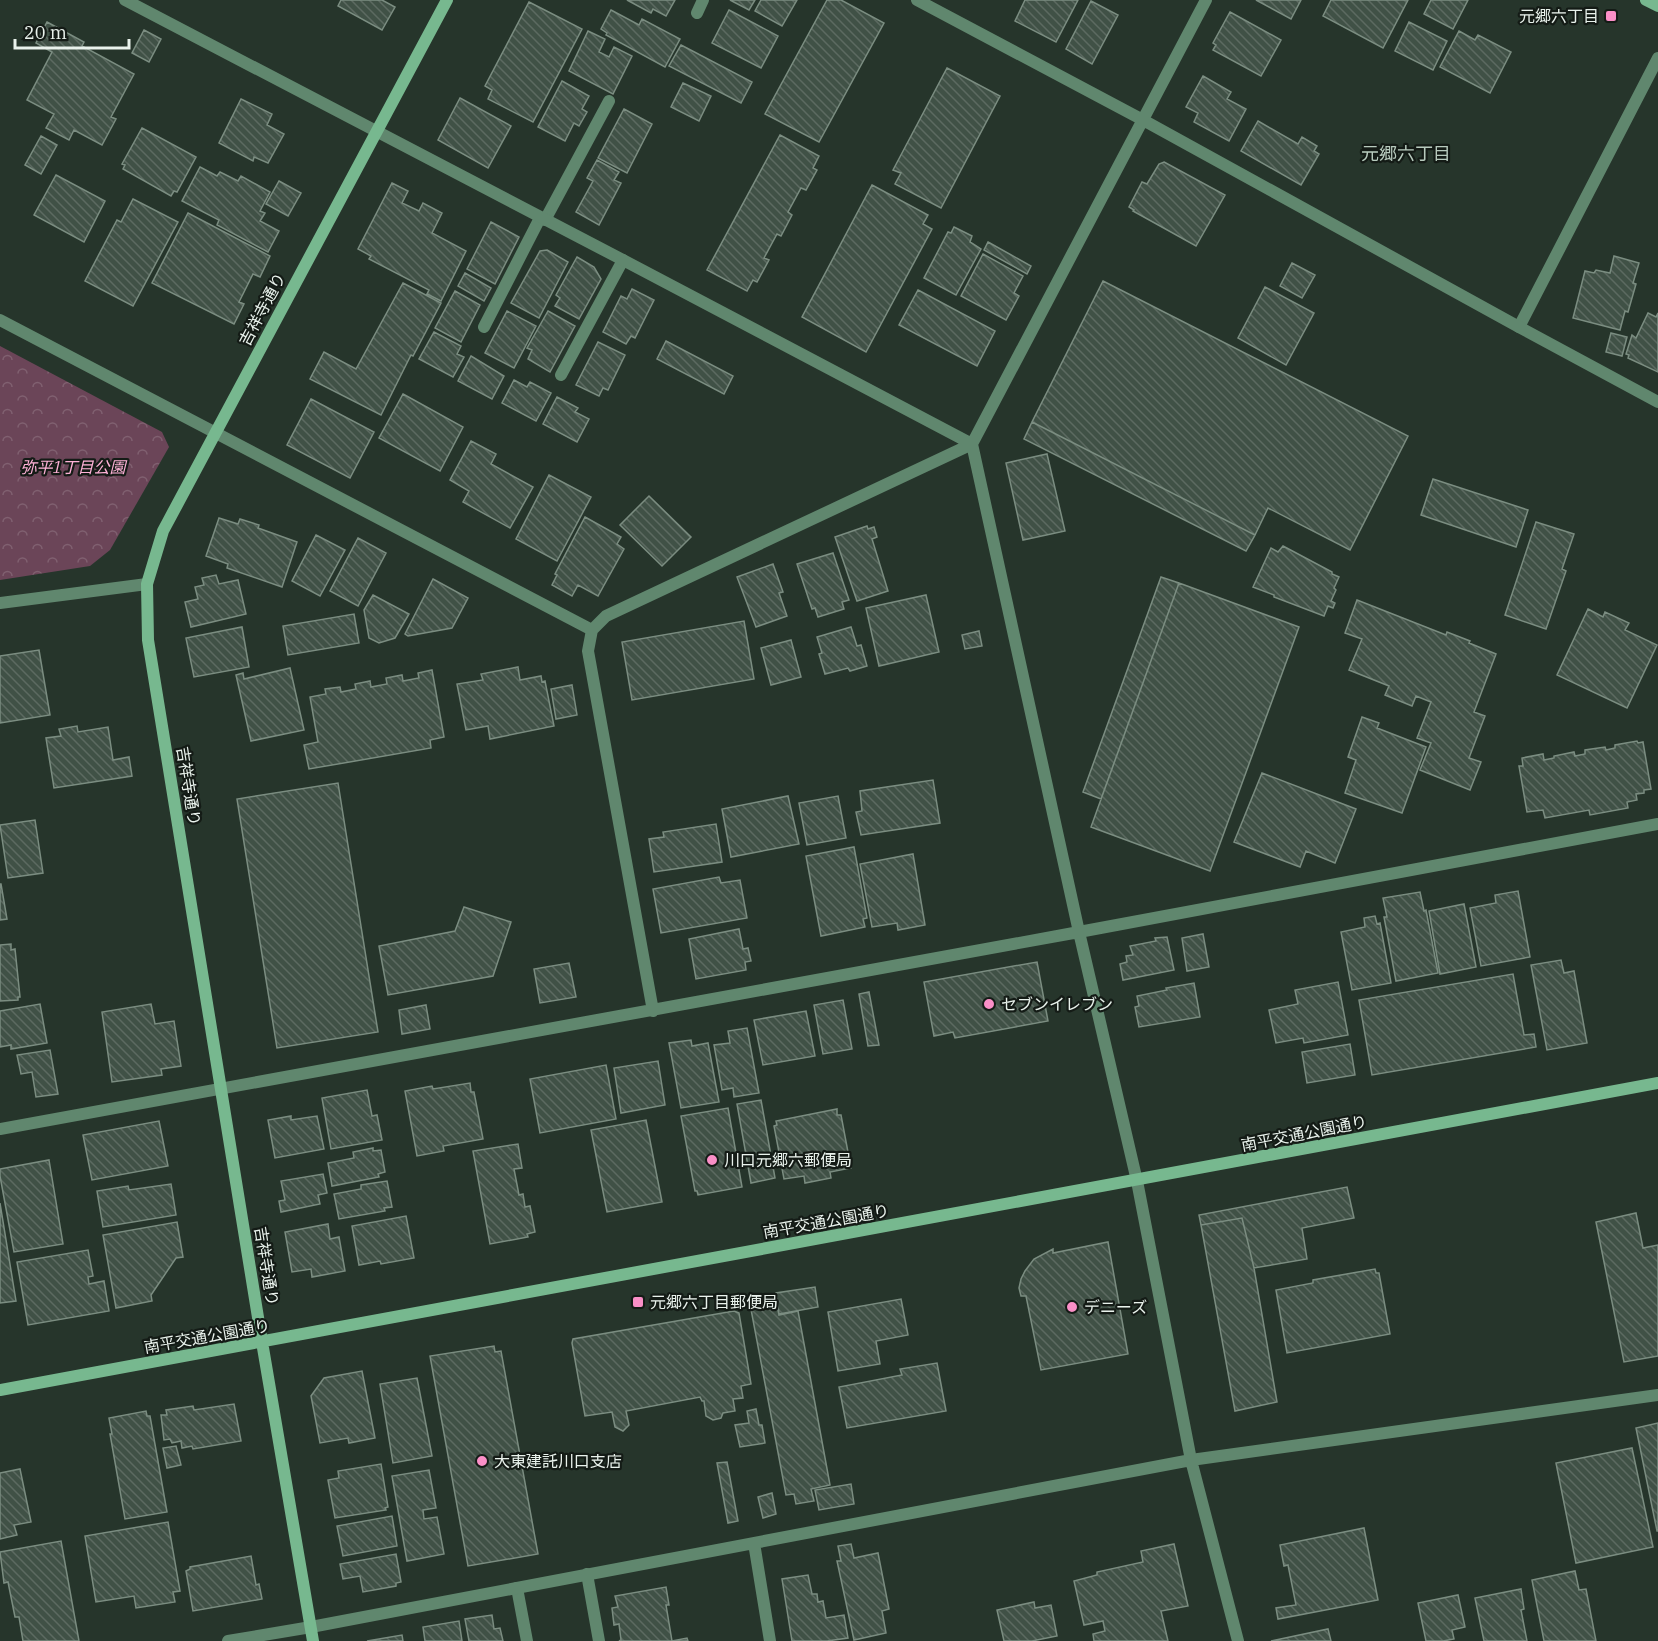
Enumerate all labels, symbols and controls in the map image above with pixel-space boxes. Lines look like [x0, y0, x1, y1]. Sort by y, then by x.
place label: 元郷六丁目 [1519, 6, 1599, 26]
marker: 元郷六丁目 [1604, 9, 1618, 23]
scale bar [15, 12, 129, 50]
text: 20 m [24, 21, 67, 44]
district label: 元郷六丁目 [1361, 142, 1451, 165]
street label: 吉祥寺通り [234, 269, 290, 349]
park label: 弥平1丁目公園 [21, 457, 127, 477]
street label: 吉祥寺通り [173, 745, 205, 827]
place label: セブンイレブン [1001, 994, 1113, 1014]
marker: セブンイレブン [982, 997, 996, 1011]
street label: 南平交通公園通り [1239, 1111, 1369, 1155]
place label: 川口元郷六郵便局 [724, 1150, 852, 1170]
marker: 川口元郷六郵便局 [705, 1153, 719, 1167]
street label: 南平交通公園通り [761, 1200, 891, 1242]
street label: 吉祥寺通り [251, 1225, 283, 1307]
place label: 元郷六丁目郵便局 [650, 1292, 778, 1312]
marker: 元郷六丁目郵便局 [631, 1295, 645, 1309]
place label: デニーズ [1084, 1297, 1147, 1317]
marker: デニーズ [1065, 1300, 1079, 1314]
street label: 南平交通公園通り [142, 1315, 272, 1357]
place label: 大東建託川口支店 [494, 1451, 622, 1471]
marker: 大東建託川口支店 [475, 1454, 489, 1468]

